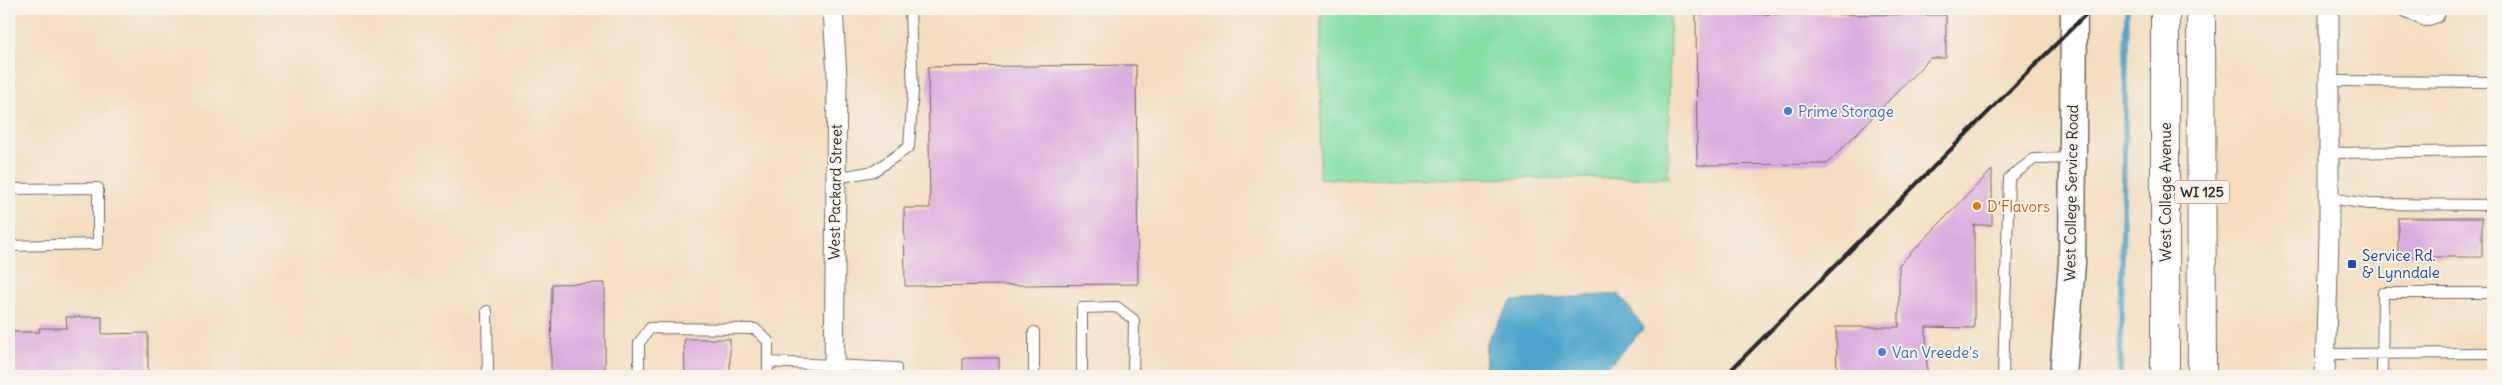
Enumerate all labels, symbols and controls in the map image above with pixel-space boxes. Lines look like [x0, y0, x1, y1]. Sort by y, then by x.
place label: Prime Storage [1798, 102, 1894, 121]
street label: West College Service Road [2060, 104, 2082, 282]
marker: Prime Storage [1782, 105, 1794, 117]
street label: West College Avenue [2156, 122, 2175, 262]
street label: West Packard Street [824, 124, 846, 260]
road number: WI 125 [2174, 180, 2230, 203]
place label: D’Flavors [1987, 197, 2050, 216]
marker: D’Flavors [1971, 200, 1983, 212]
place label: Service Rd. & Lynndale [2362, 246, 2440, 282]
marker: Service Rd. & Lynndale [2346, 258, 2358, 270]
place label: Van Vreede's [1892, 343, 1979, 362]
marker: Van Vreede's [1876, 346, 1888, 358]

